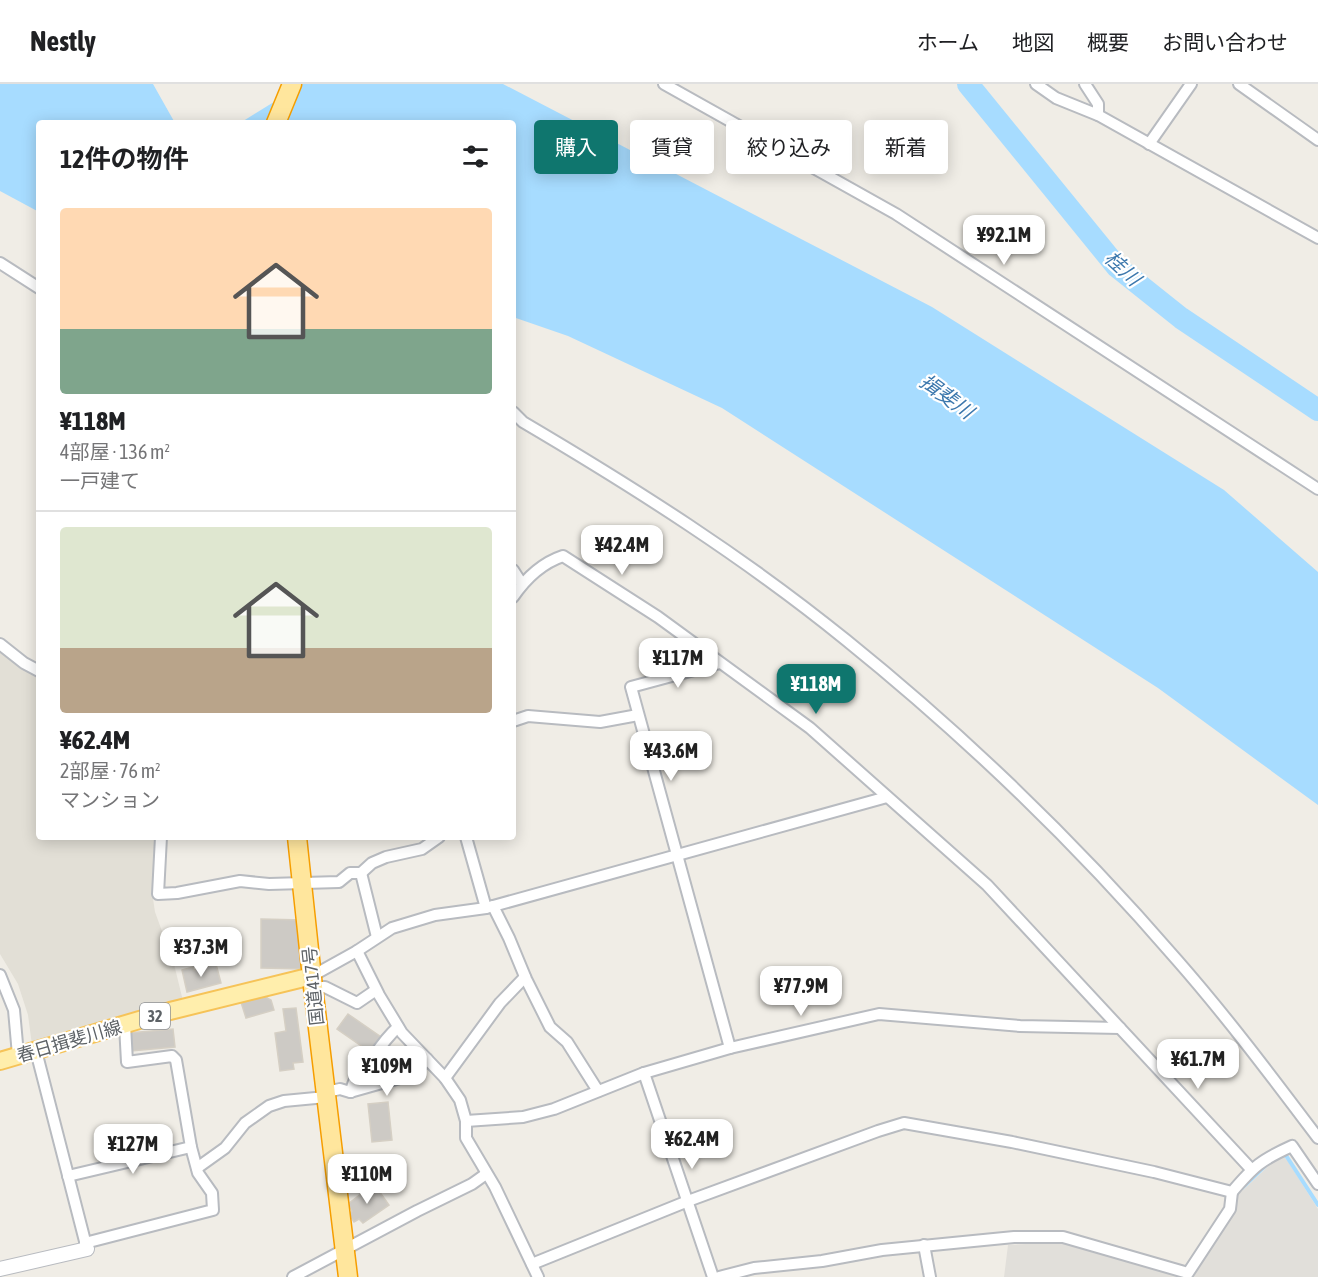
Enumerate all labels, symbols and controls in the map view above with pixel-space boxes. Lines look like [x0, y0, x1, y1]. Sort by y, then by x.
text: Nestly [30, 25, 96, 57]
text: ホーム [917, 30, 979, 54]
text: 地図 [1012, 30, 1054, 54]
text: 概要 [1087, 30, 1129, 54]
text: お問い合わせ [1162, 30, 1288, 54]
chip: 購入 [534, 120, 618, 174]
chip: 賃貸 [630, 120, 714, 174]
chip: 絞り込み [726, 120, 852, 174]
chip: 新着 [864, 120, 948, 174]
icon: filters [459, 140, 492, 173]
text: 12件の物件 [60, 144, 188, 174]
pin: ¥92.1M [955, 215, 1053, 266]
text: ¥92.1M [977, 223, 1031, 246]
water label: 桂川 [1101, 246, 1147, 291]
icon: home [222, 247, 330, 355]
water label: 揖斐川 [916, 369, 980, 424]
text: ¥118M [60, 406, 126, 436]
text: 4部屋 · 136 m² [60, 440, 170, 463]
text: 一戸建て [60, 469, 140, 492]
pin: ¥42.4M [573, 525, 671, 576]
text: ¥42.4M [595, 533, 649, 556]
icon: home [222, 566, 330, 674]
pin: ¥117M [636, 638, 720, 689]
text: ¥117M [653, 646, 703, 669]
pin: ¥118M [774, 664, 858, 715]
text: ¥118M [791, 672, 841, 695]
text: ¥62.4M [60, 725, 130, 755]
pin: ¥43.6M [622, 731, 720, 782]
text: ¥43.6M [644, 739, 698, 762]
text: 2部屋 · 76 m² [60, 759, 161, 782]
text: マンション [60, 788, 160, 811]
pin: ¥37.3M [152, 927, 250, 978]
text: ¥37.3M [174, 935, 228, 958]
street label: 国道417号 [298, 945, 328, 1027]
pin: ¥77.9M [752, 966, 850, 1017]
text: ¥77.9M [774, 974, 828, 997]
road number: 32 [140, 1003, 170, 1029]
street label: 春日揖斐川線 [14, 1016, 124, 1066]
pin: ¥61.7M [1149, 1039, 1247, 1090]
pin: ¥109M [345, 1046, 429, 1097]
text: ¥61.7M [1171, 1047, 1225, 1070]
text: ¥109M [362, 1054, 412, 1077]
pin: ¥62.4M [643, 1119, 741, 1170]
pin: ¥127M [91, 1124, 175, 1175]
text: ¥62.4M [665, 1127, 719, 1150]
text: ¥127M [108, 1132, 158, 1155]
pin: ¥110M [325, 1154, 409, 1205]
text: ¥110M [342, 1162, 392, 1185]

